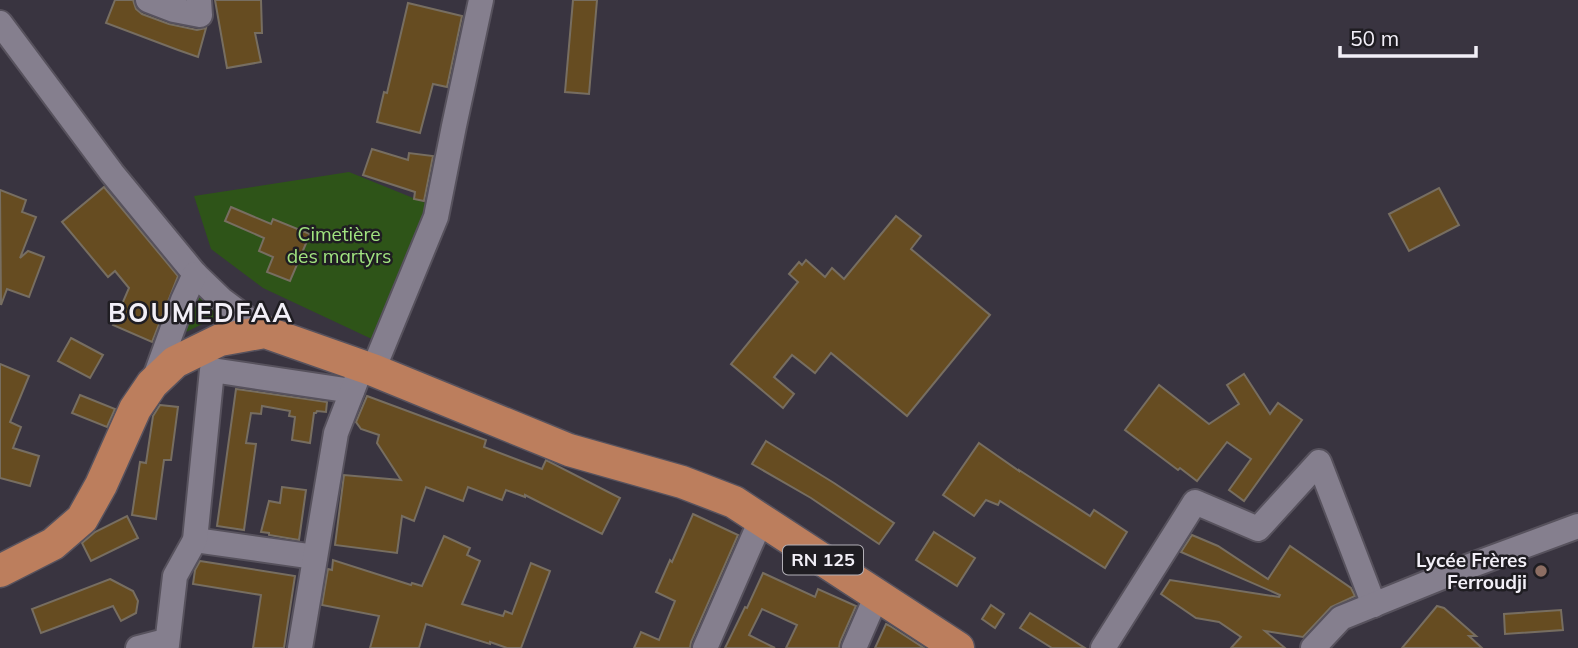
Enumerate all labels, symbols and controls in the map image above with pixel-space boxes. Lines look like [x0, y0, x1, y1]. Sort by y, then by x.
scale bar [1340, 14, 1476, 58]
text: 50 m [1350, 25, 1399, 51]
park label: Cimetière des martyrs [287, 222, 391, 268]
district label: BOUMEDFAA [108, 296, 294, 329]
road number: RN 125 [783, 546, 863, 574]
place label: Lycée Frères Ferroudji [1416, 548, 1527, 594]
marker: Lycée Frères Ferroudji [1533, 563, 1549, 579]

